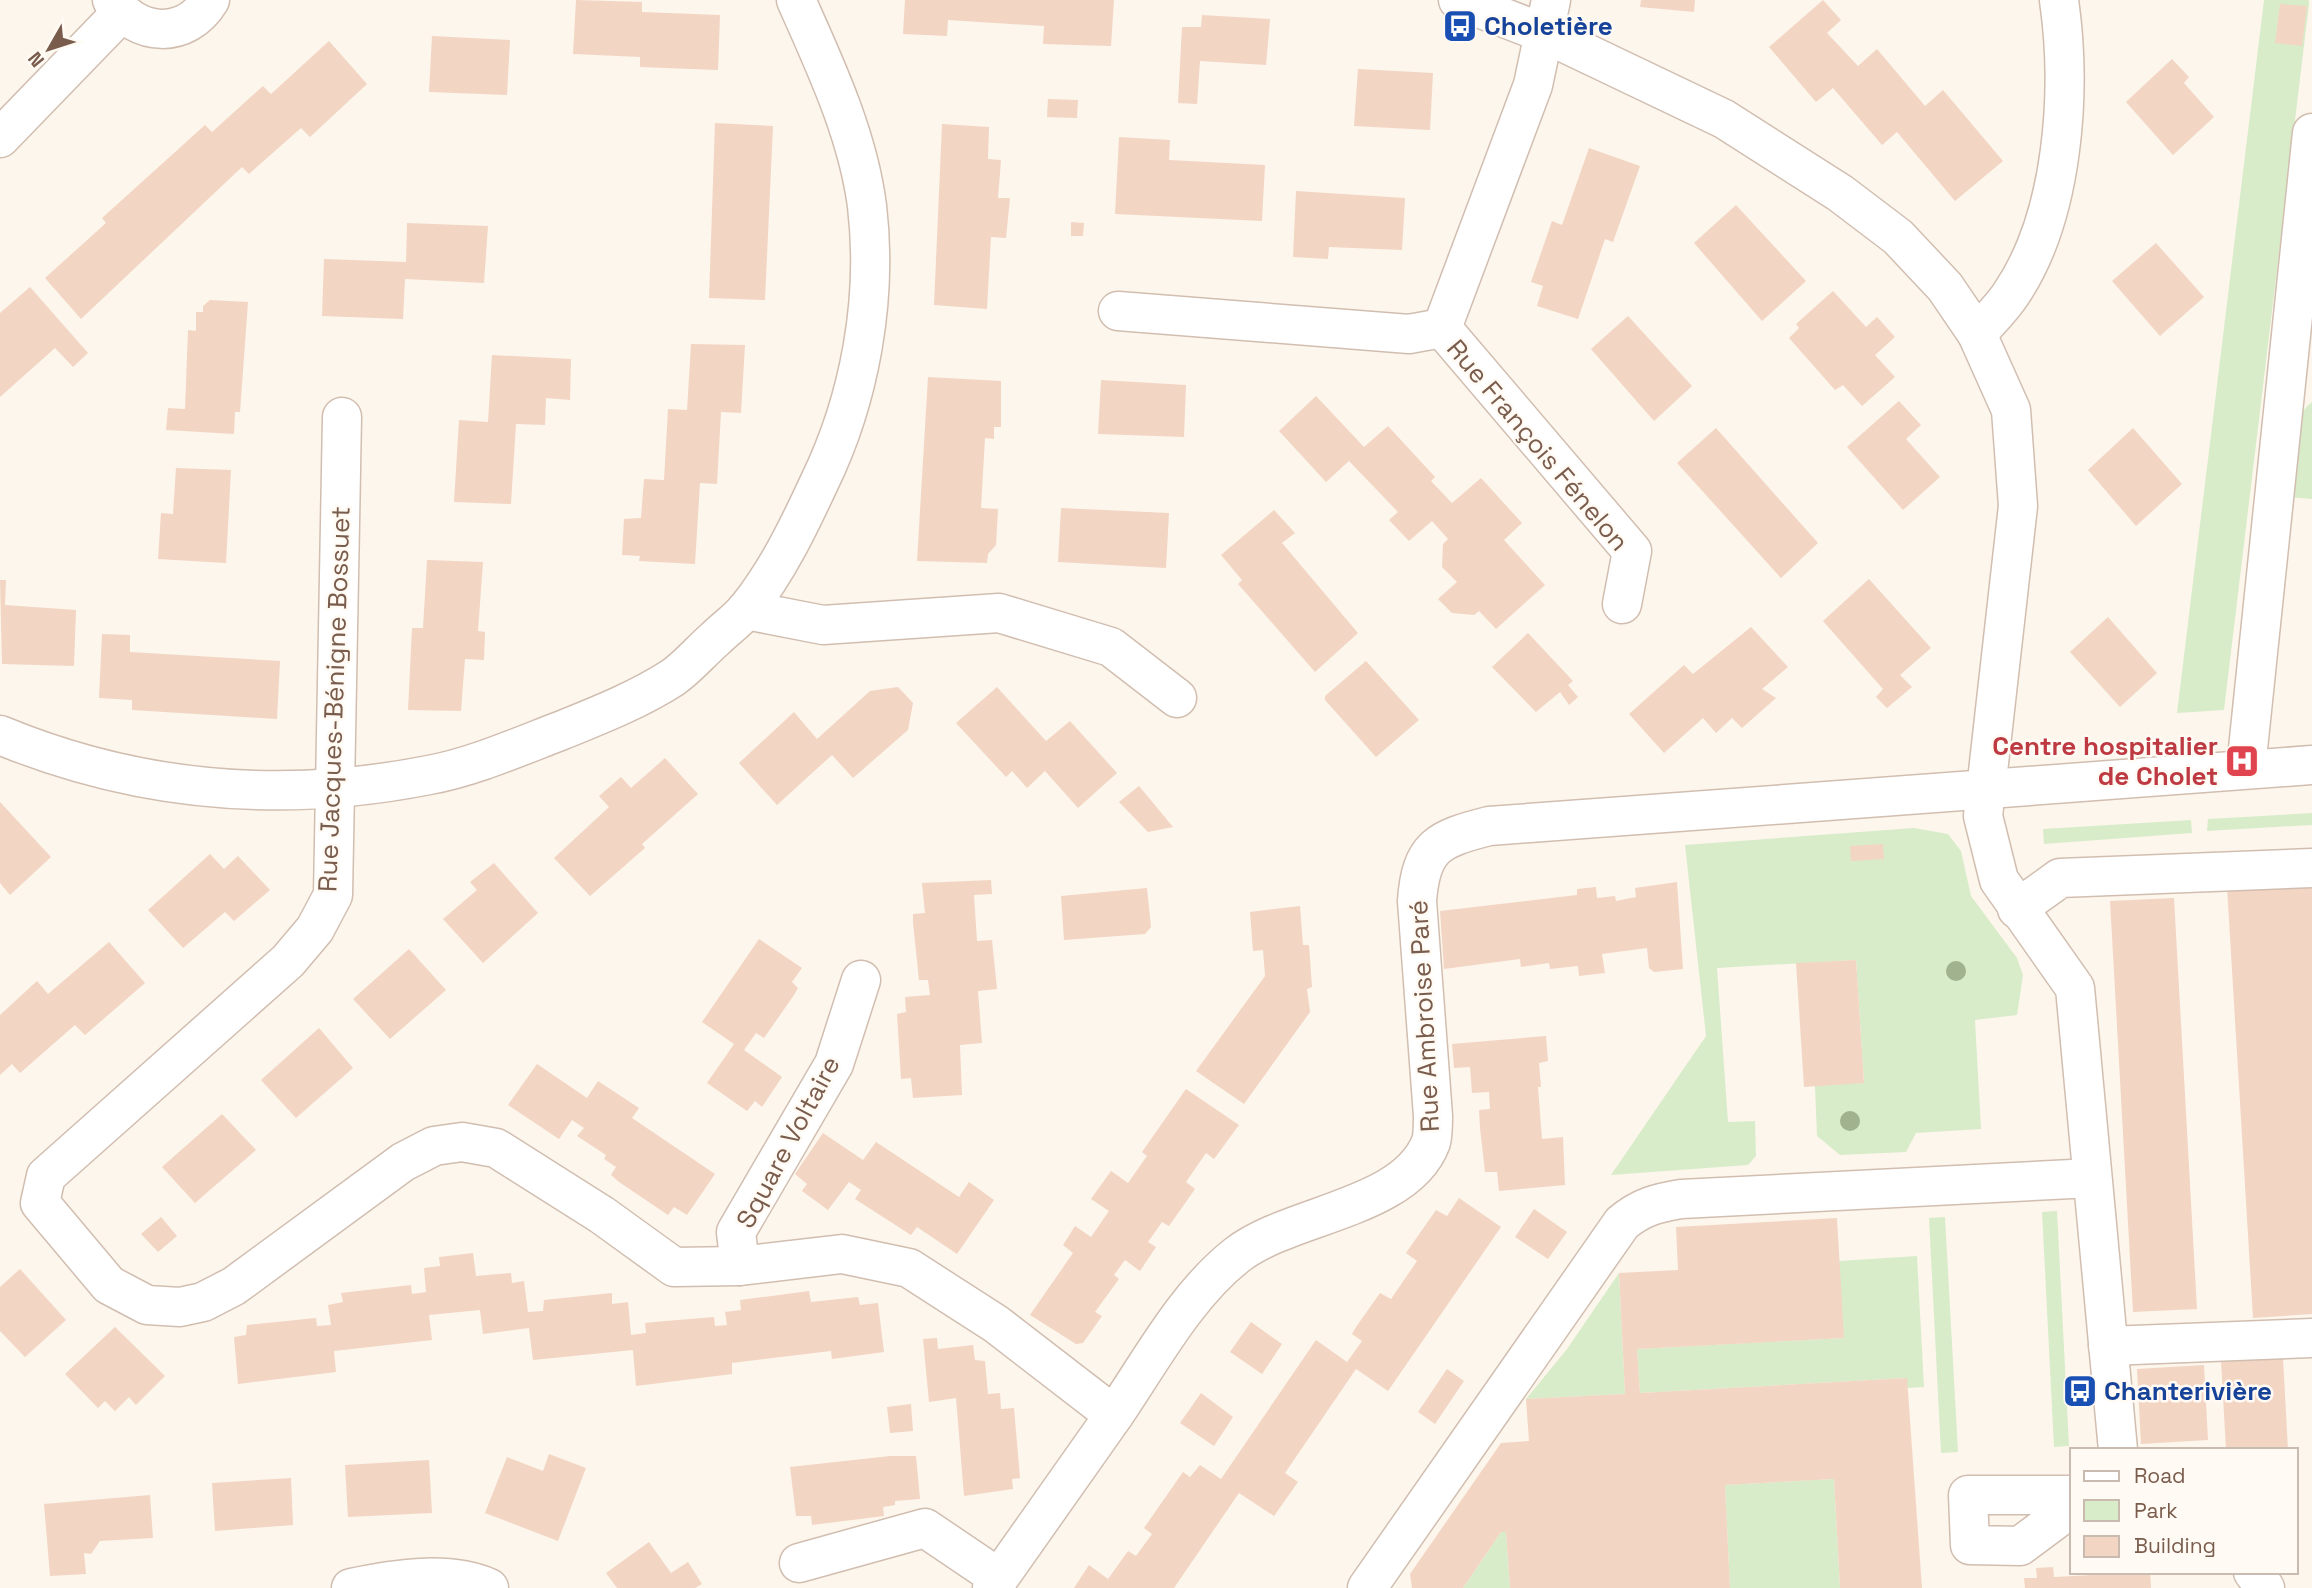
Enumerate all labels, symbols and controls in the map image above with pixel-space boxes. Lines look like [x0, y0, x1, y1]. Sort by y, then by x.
bus stop icon: Choletière [1441, 7, 1479, 45]
place label: Choletière [1484, 9, 1613, 43]
north arrow [14, 14, 84, 84]
text: N [22, 47, 50, 72]
street label: Rue François Fénelon [1439, 332, 1637, 558]
street label: Rue Jacques-Bénigne Bossuet [310, 506, 358, 892]
place label: Centre hospitalier de Cholet [1992, 729, 2218, 793]
hospital icon: Centre hospitalier de Cholet [2223, 742, 2261, 780]
street label: Rue Ambroise Paré [1401, 899, 1447, 1133]
street label: Square Voltaire [728, 1050, 848, 1234]
bus stop icon: Chanterivière [2061, 1372, 2099, 1410]
place label: Chanterivière [2104, 1374, 2272, 1408]
legend [2070, 1448, 2298, 1574]
text: Road [2134, 1462, 2186, 1489]
text: Park [2134, 1497, 2178, 1524]
text: Building [2134, 1532, 2216, 1559]

